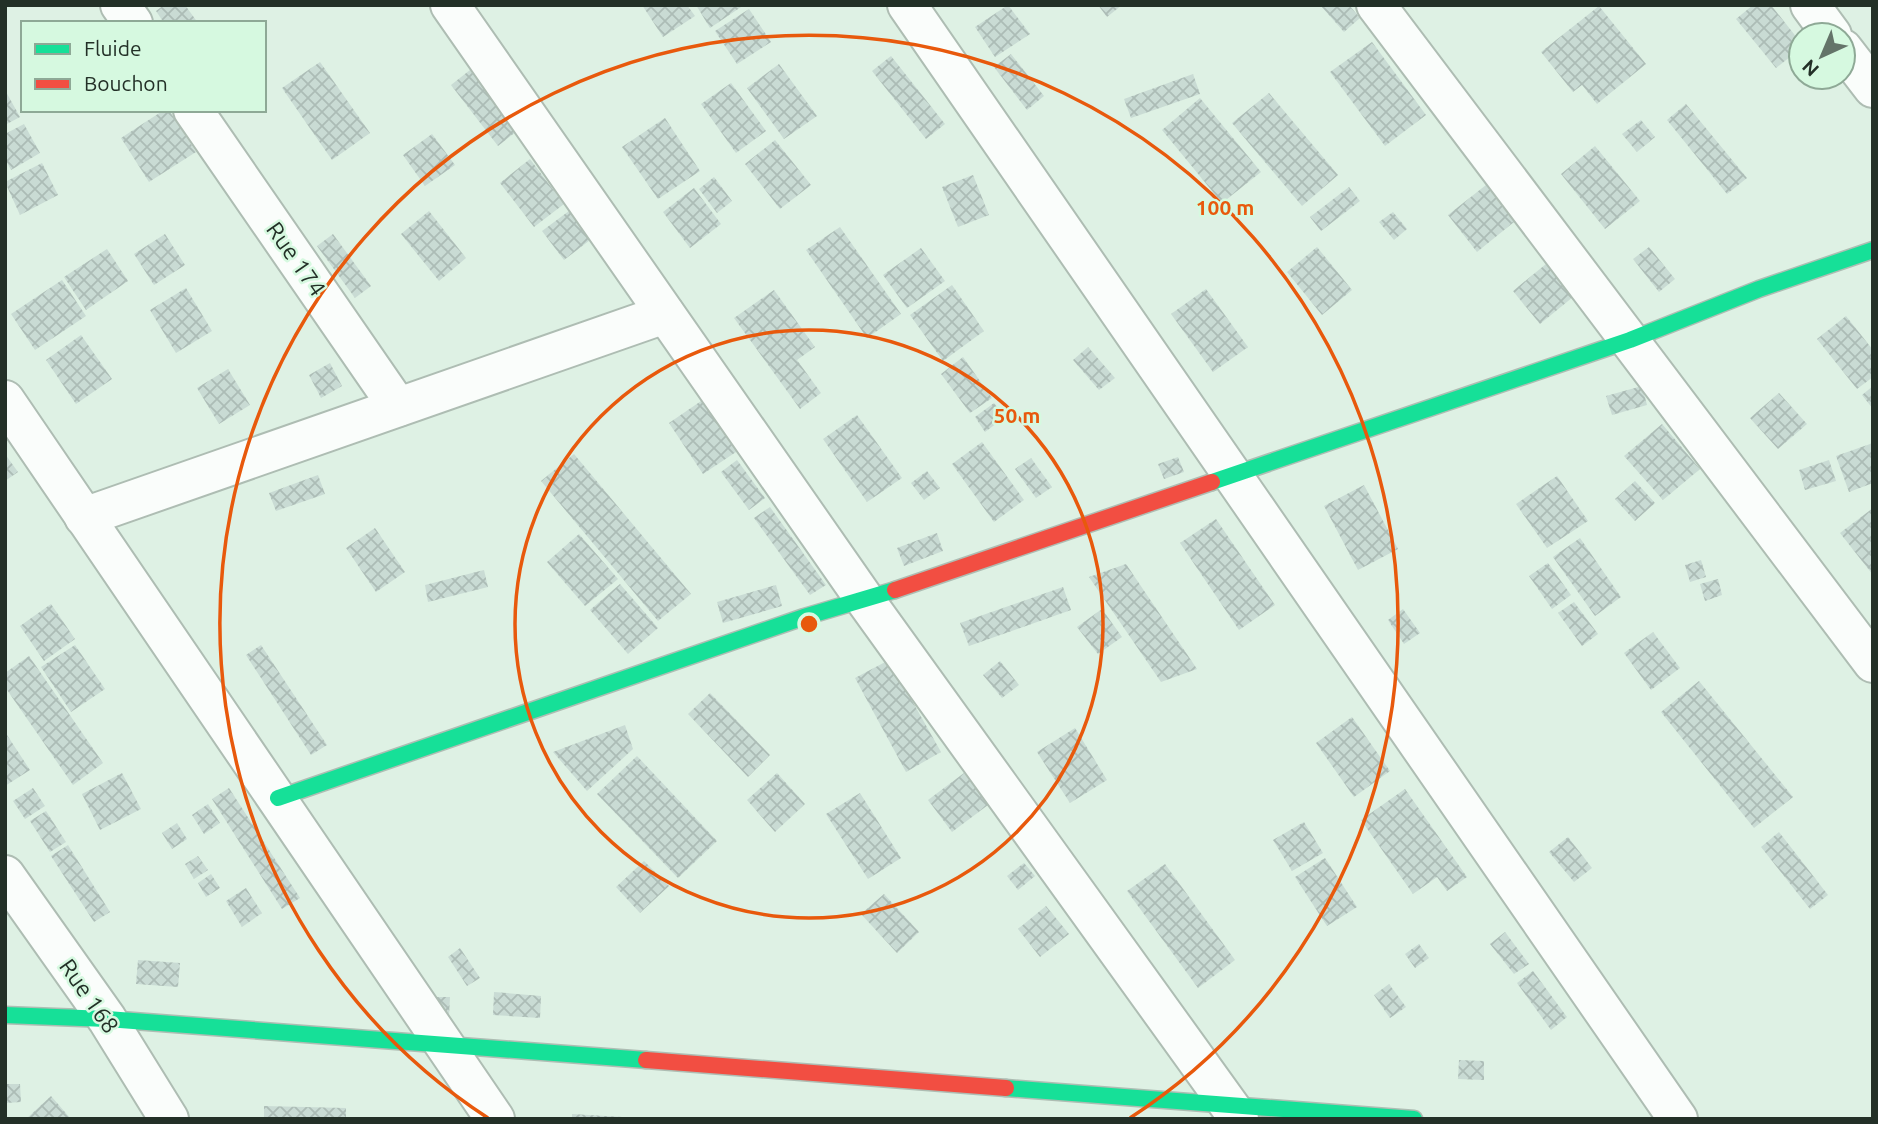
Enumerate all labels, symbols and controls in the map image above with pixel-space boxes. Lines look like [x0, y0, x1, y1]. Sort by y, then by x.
legend [21, 21, 266, 112]
north arrow [1787, 21, 1857, 91]
text: Fluide [84, 36, 142, 60]
text: N [1797, 55, 1823, 81]
text: Bouchon [84, 71, 168, 95]
text: 100 m [1196, 195, 1254, 219]
street label: Rue 174 [262, 217, 331, 300]
text: 50 m [994, 403, 1040, 427]
centre of rings [797, 612, 821, 636]
street label: Rue 168 [55, 954, 124, 1037]

